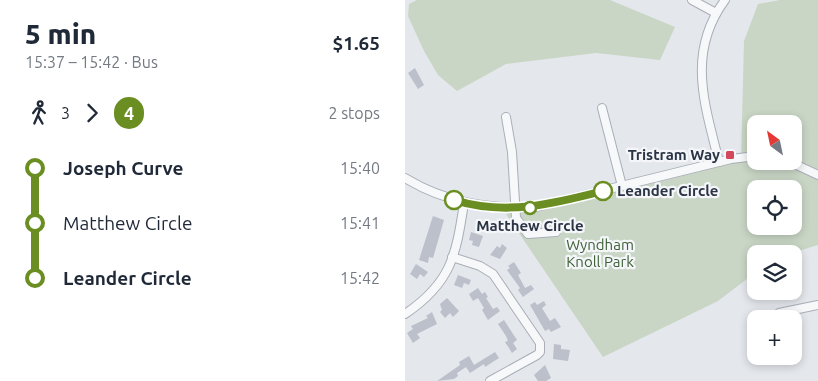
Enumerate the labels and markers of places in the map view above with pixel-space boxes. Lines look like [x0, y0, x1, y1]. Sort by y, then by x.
place label: Tristram Way [628, 146, 720, 163]
marker: Tristram Way [724, 149, 736, 161]
marker: Leander Circle [593, 181, 613, 201]
place label: Leander Circle [617, 182, 719, 199]
unlabelled marker [444, 190, 464, 210]
marker: Matthew Circle [523, 201, 537, 215]
place label: Matthew Circle [476, 217, 584, 234]

